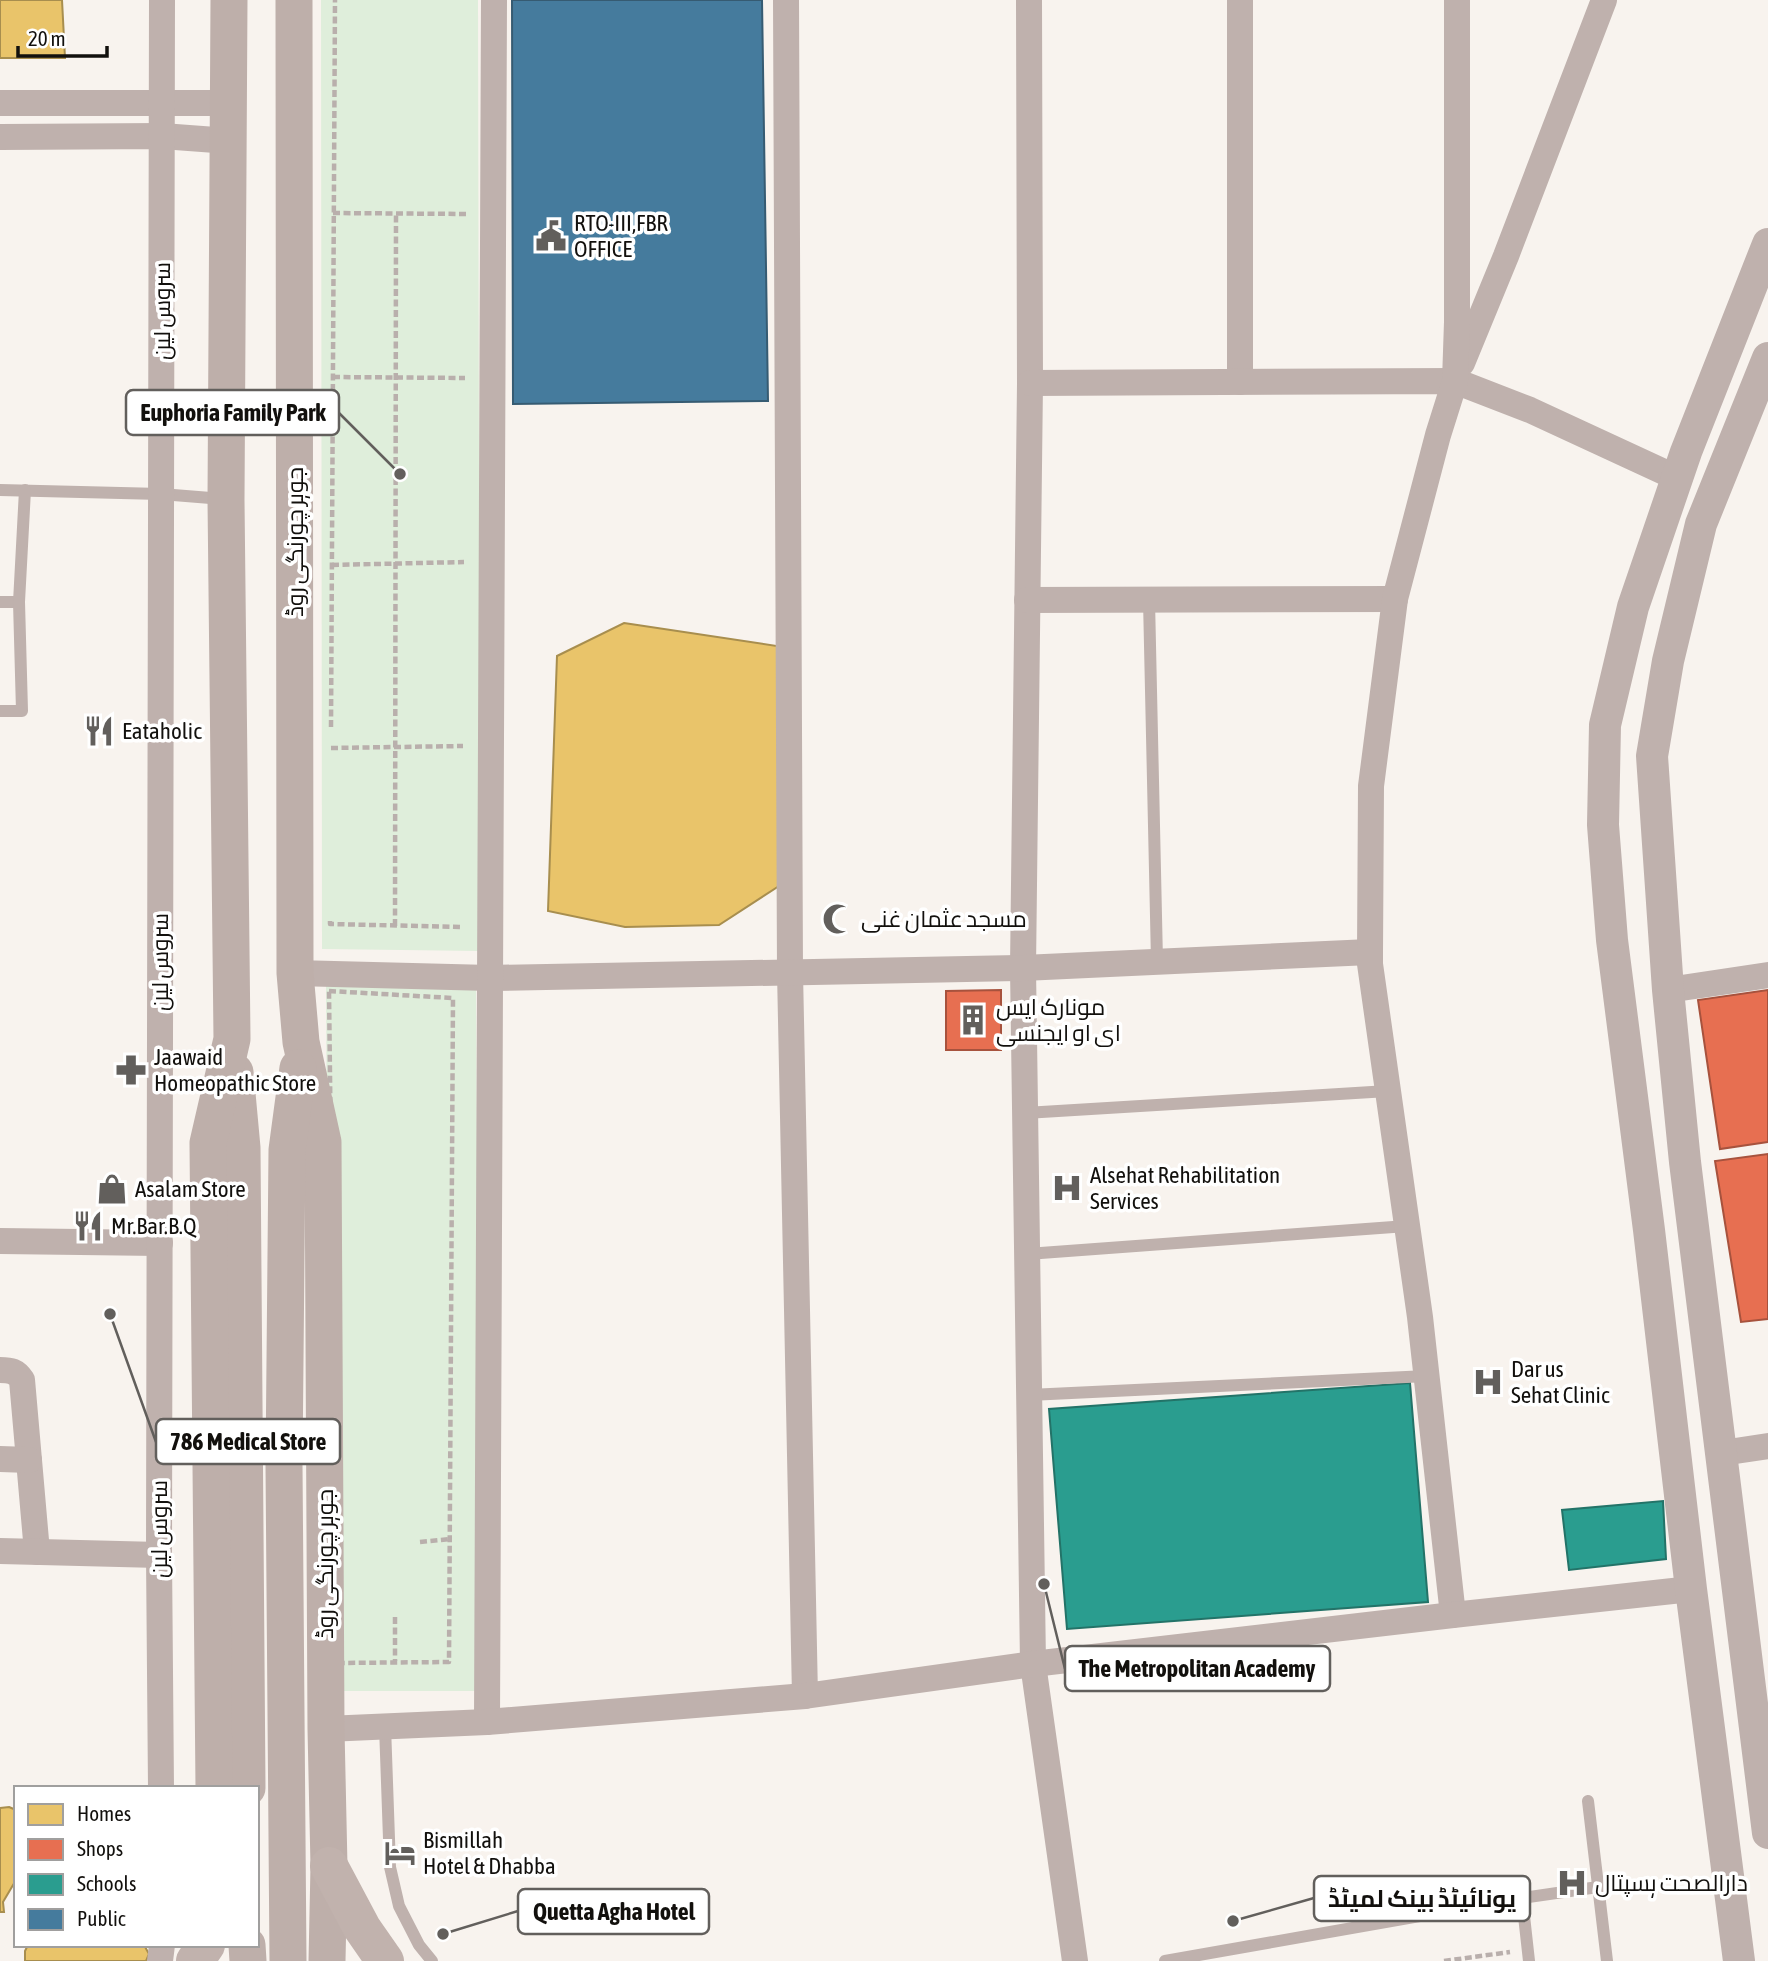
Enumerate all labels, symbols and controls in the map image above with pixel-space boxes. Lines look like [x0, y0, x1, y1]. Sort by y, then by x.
scale bar [18, 14, 107, 58]
text: 20 m [28, 26, 66, 50]
place label: RTO-III,FBR OFFICE [574, 210, 668, 262]
public building icon: RTO-III,FBR OFFICE [534, 219, 568, 253]
street label: سروس لین [149, 262, 176, 360]
callout: Euphoria Family Park [126, 390, 339, 435]
text: Euphoria Family Park [140, 399, 326, 426]
street label: جوہر چورنگی روڈ [282, 467, 310, 617]
restaurant icon: Eataholic [82, 714, 116, 748]
place label: Eataholic [122, 718, 202, 744]
mosque icon: مسجد عثمان غنی [821, 902, 855, 936]
place label: مسجد عثمان غنی [861, 906, 1027, 933]
street label: سروس لین [147, 913, 174, 1011]
place label: مونارک ایس ای او ایجنسی [996, 994, 1121, 1047]
building icon: مونارک ایس ای او ایجنسی [956, 1003, 990, 1037]
place label: Jaawaid Homeopathic Store [154, 1044, 316, 1096]
pharmacy icon: Jaawaid Homeopathic Store [114, 1053, 148, 1087]
place label: Alsehat Rehabilitation Services [1090, 1162, 1280, 1214]
hospital icon: Alsehat Rehabilitation Services [1050, 1171, 1084, 1205]
shop icon: Asalam Store [95, 1172, 129, 1206]
place label: Asalam Store [135, 1176, 246, 1202]
restaurant icon: Mr.Bar.B.Q [71, 1209, 105, 1243]
place label: Mr.Bar.B.Q [111, 1213, 197, 1239]
place label: Dar us Sehat Clinic [1511, 1356, 1610, 1408]
hospital icon: Dar us Sehat Clinic [1471, 1365, 1505, 1399]
callout: 786 Medical Store [156, 1419, 340, 1464]
text: 786 Medical Store [170, 1428, 326, 1455]
street label: سروس لین [146, 1480, 173, 1578]
street label: جوہر چورنگی روڈ [312, 1489, 340, 1639]
callout: The Metropolitan Academy [1065, 1646, 1330, 1691]
text: The Metropolitan Academy [1079, 1655, 1316, 1682]
legend [14, 1786, 259, 1947]
text: Homes [77, 1801, 131, 1825]
place label: Bismillah Hotel & Dhabba [423, 1827, 556, 1879]
text: Shops [77, 1836, 123, 1860]
hotel icon: Bismillah Hotel & Dhabba [383, 1836, 417, 1870]
hospital icon: دارالصحت ہسپتال [1555, 1866, 1589, 1900]
place label: دارالصحت ہسپتال [1595, 1870, 1748, 1898]
text: Schools [77, 1871, 137, 1895]
callout: یونائیٹڈ بینک لمیٹڈ [1314, 1876, 1530, 1921]
text: یونائیٹڈ بینک لمیٹڈ [1328, 1885, 1516, 1913]
callout: Quetta Agha Hotel [518, 1889, 709, 1934]
text: Quetta Agha Hotel [533, 1898, 696, 1925]
text: Public [77, 1906, 126, 1930]

